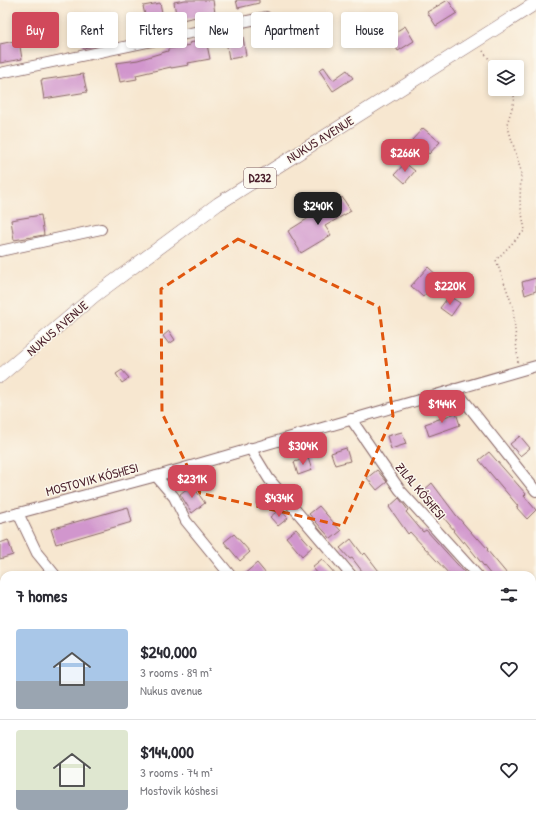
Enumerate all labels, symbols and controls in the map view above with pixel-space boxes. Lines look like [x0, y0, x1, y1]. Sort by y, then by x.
chip: Buy [12, 12, 59, 48]
chip: Rent [67, 12, 118, 48]
chip: Filters [126, 12, 187, 48]
chip: New [195, 12, 243, 48]
chip: Apartment [251, 12, 333, 48]
chip: House [341, 12, 398, 48]
map controls [488, 60, 524, 96]
button: layers [488, 60, 524, 96]
street label: NUKUS AVENUE [283, 111, 357, 167]
pin: $266K [377, 139, 433, 173]
text: $266K [390, 143, 420, 161]
road number: D232 [244, 168, 276, 188]
pin: $240K [290, 192, 346, 226]
text: $240K [303, 196, 333, 214]
pin: $220K [422, 272, 478, 306]
text: $220K [434, 276, 466, 294]
street label: NUKUS AVENUE [22, 296, 92, 360]
pin: $144K [414, 390, 470, 424]
text: $144K [428, 394, 456, 412]
pin: $304K [275, 432, 331, 466]
text: $304K [288, 436, 318, 454]
street label: MOSTOVIK KÓSHESI [44, 458, 140, 500]
street label: ZILAL KÓSHESI [392, 459, 450, 523]
pin: $231K [164, 465, 220, 499]
text: $231K [177, 469, 207, 487]
pin: $434K [251, 484, 307, 518]
text: $434K [265, 488, 293, 506]
text: 7 homes [16, 584, 67, 607]
icon: filters [498, 584, 520, 606]
text: $240,000 [140, 640, 197, 663]
icon: home [48, 645, 96, 693]
icon: heart [498, 658, 520, 680]
text: 3 rooms · 89 m² [140, 663, 212, 681]
text: Nukus avenue [140, 681, 202, 699]
text: $144,000 [140, 740, 194, 763]
icon: home [48, 746, 96, 794]
icon: heart [498, 759, 520, 781]
text: 3 rooms · 74 m² [140, 763, 213, 781]
text: Mostovik kóshesi [140, 781, 218, 799]

